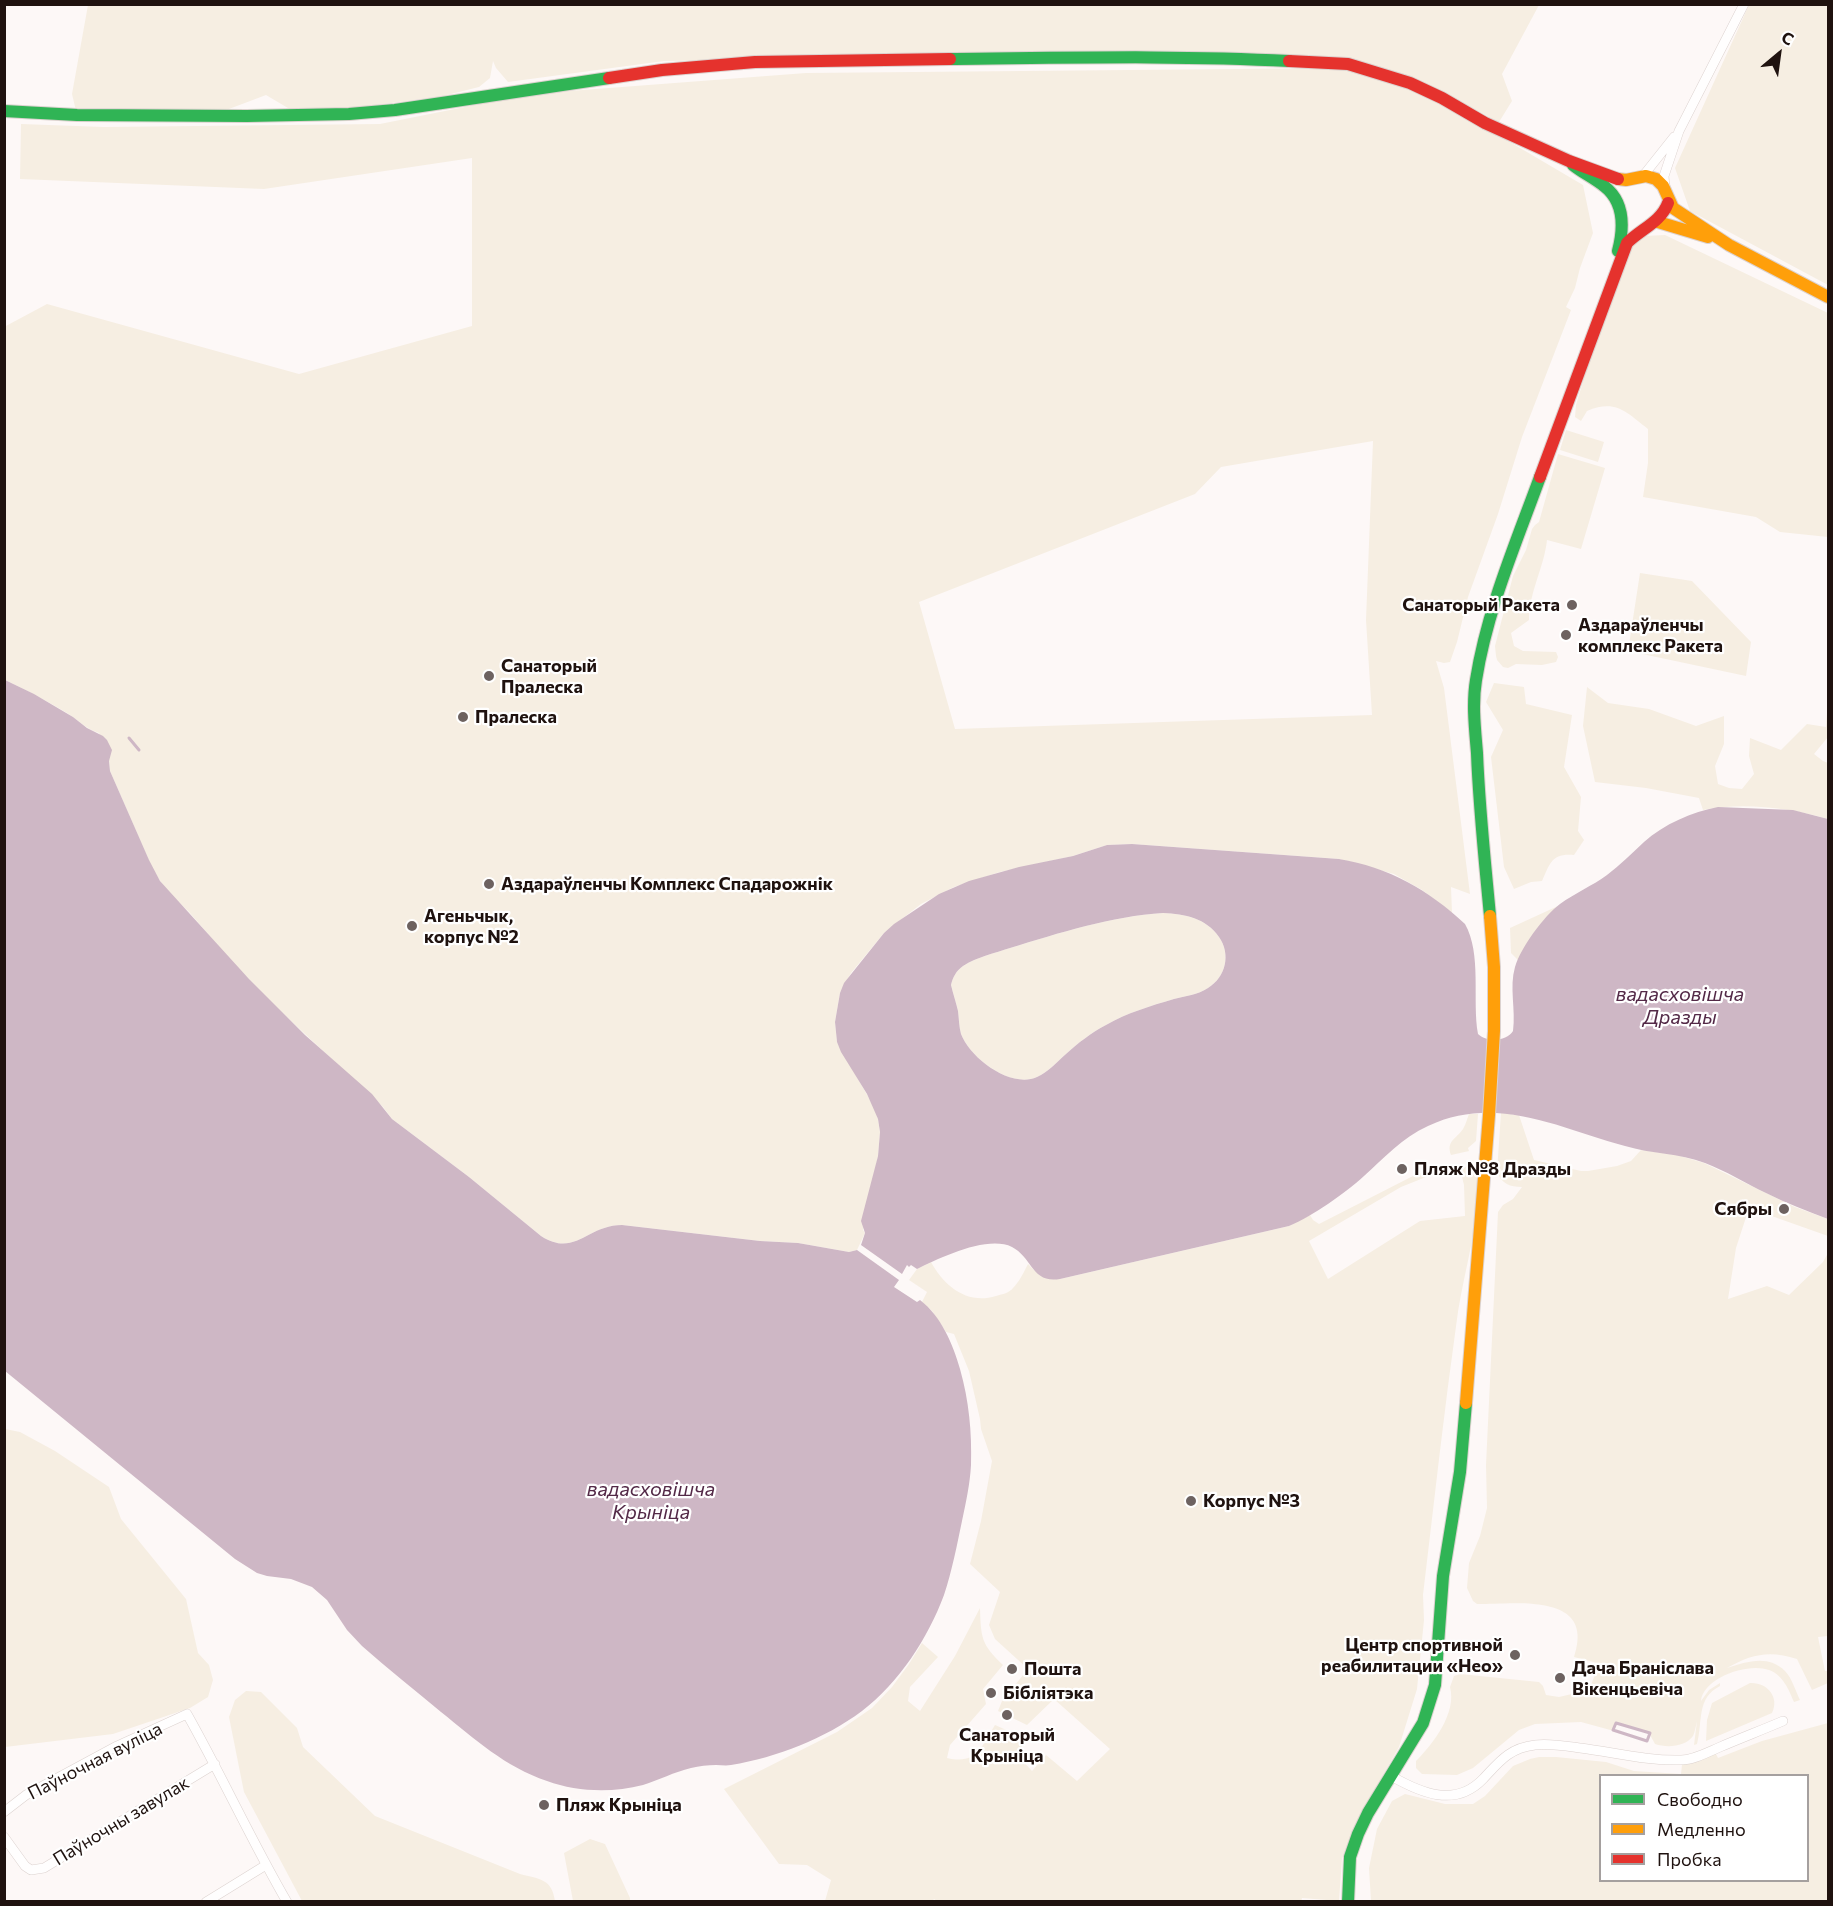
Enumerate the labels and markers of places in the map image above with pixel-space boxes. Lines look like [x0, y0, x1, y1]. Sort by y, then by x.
place label: Санаторый Ракета [1402, 594, 1560, 616]
marker: Санаторый Ракета [1565, 598, 1579, 612]
place label: Аздараўленчы комплекс Ракета [1578, 614, 1723, 656]
marker: Аздараўленчы комплекс Ракета [1559, 628, 1573, 642]
place label: Санаторый Пралеска [501, 655, 597, 698]
marker: Санаторый Пралеска [482, 669, 496, 683]
place label: Пралеска [475, 706, 557, 728]
marker: Пралеска [456, 710, 470, 724]
place label: Аздараўленчы Комплекс Спадарожнік [501, 873, 833, 895]
marker: Аздараўленчы Комплекс Спадарожнік [482, 877, 496, 891]
place label: Агеньчык, корпус №2 [424, 905, 519, 948]
marker: Агеньчык, корпус №2 [405, 919, 419, 933]
place label: Пляж №8 Дразды [1414, 1158, 1571, 1180]
marker: Пляж №8 Дразды [1395, 1162, 1409, 1176]
place label: Сябры [1714, 1198, 1772, 1220]
marker: Сябры [1777, 1202, 1791, 1216]
place label: Корпус №3 [1203, 1490, 1300, 1512]
marker: Корпус №3 [1184, 1494, 1198, 1508]
place label: Центр спортивной реабилитации «Нео» [1321, 1634, 1503, 1676]
marker: Центр спортивной реабилитации «Нео» [1508, 1648, 1522, 1662]
place label: Дача Браніслава Вікенцьевіча [1572, 1657, 1714, 1700]
place label: Пошта [1024, 1658, 1081, 1680]
marker: Пошта [1005, 1662, 1019, 1676]
marker: Дача Браніслава Вікенцьевіча [1553, 1671, 1567, 1685]
place label: Бібліятэка [1003, 1682, 1093, 1704]
marker: Бібліятэка [984, 1686, 998, 1700]
marker: Санаторый Крыніца [1000, 1708, 1014, 1722]
place label: Санаторый Крыніца [959, 1724, 1055, 1766]
place label: Пляж Крыніца [556, 1794, 682, 1816]
marker: Пляж Крыніца [537, 1798, 551, 1812]

